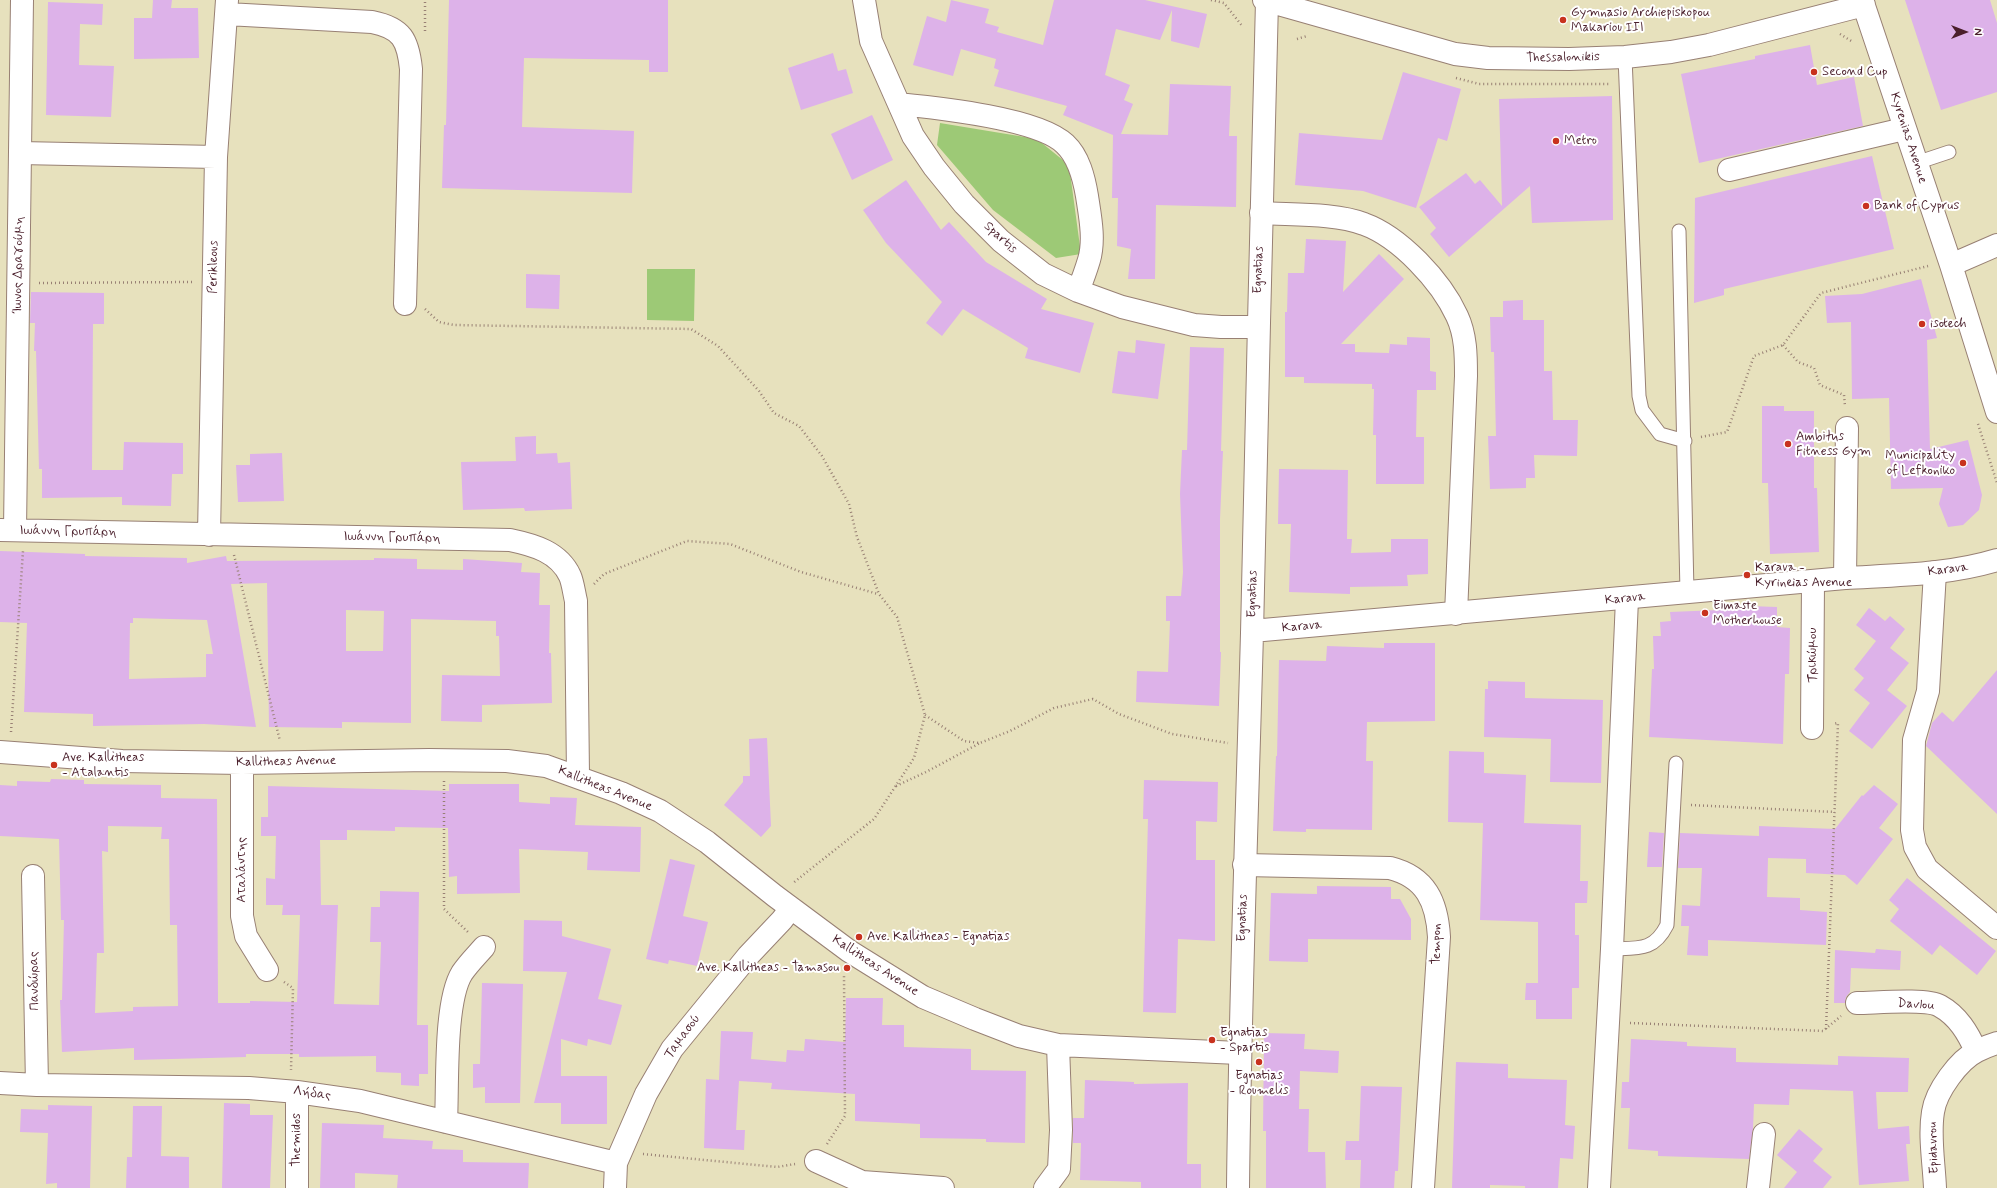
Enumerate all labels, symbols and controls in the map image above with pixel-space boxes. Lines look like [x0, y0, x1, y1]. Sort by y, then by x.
place label: Gymnasio Archiepiskopou Makariou III [1571, 5, 1710, 36]
north arrow [1945, 12, 1985, 52]
marker: Gymnasio Archiepiskopou Makariou III [1558, 15, 1568, 25]
text: N [1970, 28, 1984, 36]
street label: Thessalonikis [1526, 50, 1600, 66]
place label: Second Cup [1822, 64, 1887, 80]
marker: Second Cup [1809, 67, 1819, 77]
street label: Kyrenias Avenue [1886, 90, 1930, 186]
place label: Metro [1564, 133, 1597, 149]
marker: Metro [1551, 136, 1561, 146]
place label: Bank of Cyprus [1874, 198, 1959, 214]
marker: Bank of Cyprus [1861, 201, 1871, 211]
street label: Ίωνος Δραγούμη [10, 216, 28, 314]
street label: Spartis [980, 219, 1020, 257]
street label: Perikleous [206, 240, 222, 294]
street label: Egnatias [1250, 246, 1268, 294]
place label: isotech [1930, 316, 1967, 332]
marker: isotech [1917, 319, 1927, 329]
place label: Ambitus Fitness Gym [1796, 429, 1871, 460]
marker: Ambitus Fitness Gym [1783, 439, 1793, 449]
place label: Municipality of Lefkoniko [1885, 448, 1955, 479]
marker: Municipality of Lefkoniko [1958, 458, 1968, 468]
street label: Ιωάννη Γρυπάρη [19, 523, 117, 541]
street label: Ιωάννη Γρυπάρη [343, 529, 441, 547]
place label: Karava - Kyrineias Avenue [1755, 560, 1852, 591]
street label: Karava [1927, 560, 1969, 580]
street label: Egnatias [1245, 570, 1261, 618]
marker: Karava - Kyrineias Avenue [1742, 570, 1752, 580]
street label: Karava [1604, 589, 1646, 609]
place label: Eimaste Motherhouse [1713, 598, 1782, 629]
marker: Eimaste Motherhouse [1700, 608, 1710, 618]
street label: Karava [1281, 617, 1323, 637]
street label: Τρικώμου [1805, 628, 1821, 682]
place label: Ave. Kallitheas - Atalantis [62, 750, 144, 781]
street label: Kallitheas Avenue [236, 753, 336, 771]
marker: Ave. Kallitheas - Atalantis [49, 760, 59, 770]
street label: Kallitheas Avenue [556, 763, 654, 815]
street label: Αταλάντης [234, 837, 250, 903]
street label: Egnatias [1234, 894, 1252, 942]
street label: Tempon [1429, 924, 1445, 964]
place label: Ave. Kallitheas - Egnatias [867, 929, 1009, 945]
street label: Kallitheas Avenue [829, 932, 921, 1000]
marker: Ave. Kallitheas - Egnatias [854, 932, 864, 942]
street label: Πανδώρας [27, 951, 43, 1011]
place label: Ave. Kallitheas - Tamasou [697, 960, 839, 976]
marker: Ave. Kallitheas - Tamasou [842, 963, 852, 973]
street label: Davlou [1897, 996, 1935, 1014]
street label: Ταμασού [662, 1012, 704, 1062]
place label: Egnatias - Spartis [1220, 1025, 1269, 1056]
marker: Egnatias - Spartis [1207, 1035, 1217, 1045]
marker: Egnatias - Roumelis [1254, 1057, 1264, 1067]
place label: Egnatias - Roumelis [1230, 1068, 1288, 1099]
street label: Λήδας [292, 1084, 332, 1104]
street label: Themidos [289, 1113, 305, 1167]
street label: Epidavrou [1925, 1122, 1943, 1174]

